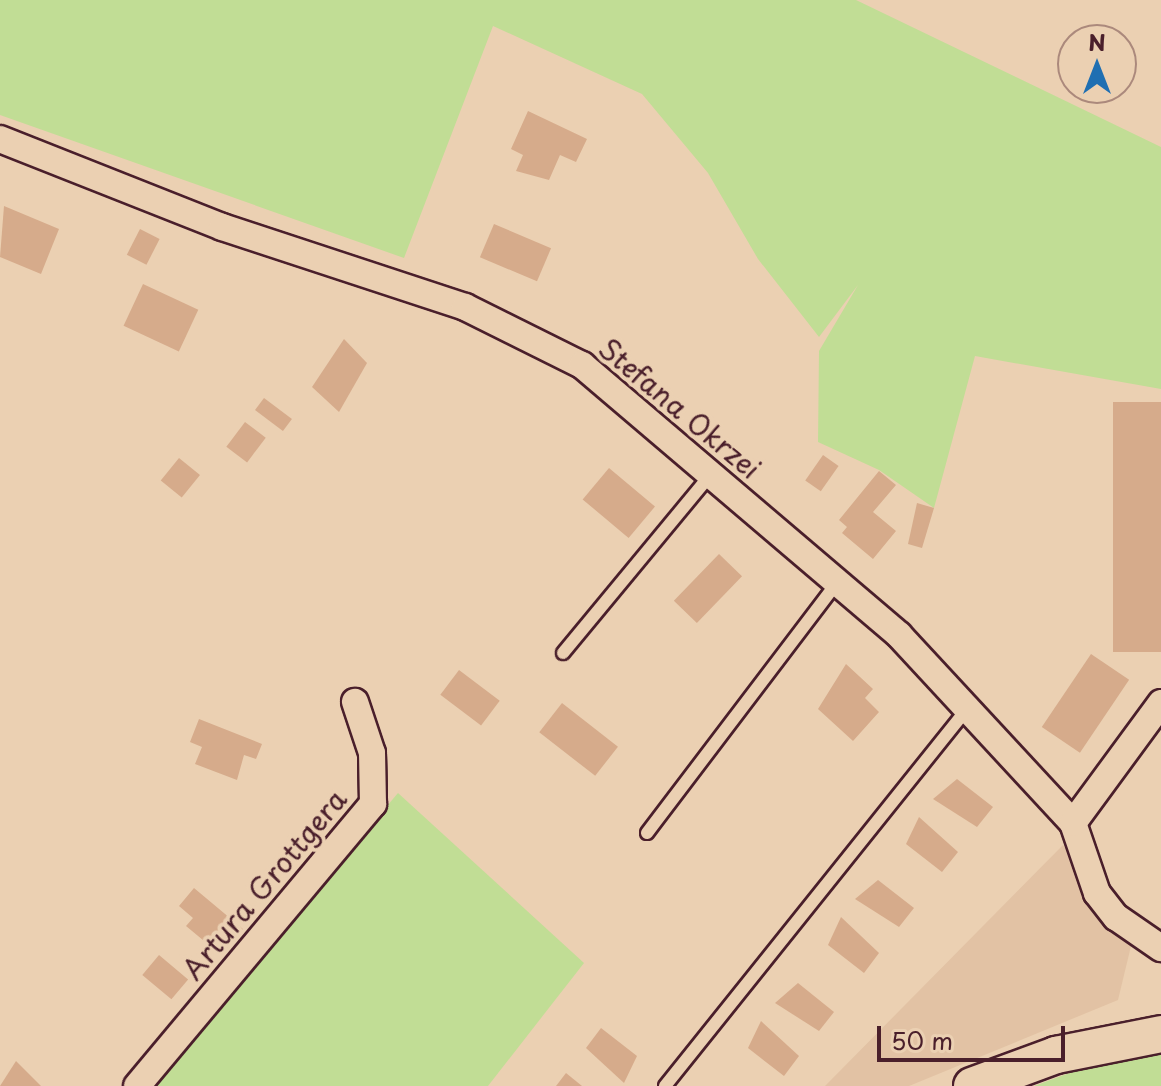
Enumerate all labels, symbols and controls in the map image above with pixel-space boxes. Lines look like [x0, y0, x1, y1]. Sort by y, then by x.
north arrow [1057, 24, 1137, 104]
text: N [1088, 25, 1106, 58]
street label: Stefana Okrzei [593, 331, 767, 485]
street label: Artura Grottgera [176, 784, 352, 984]
scale bar [881, 1010, 1069, 1060]
text: 50 m [891, 1022, 953, 1058]

